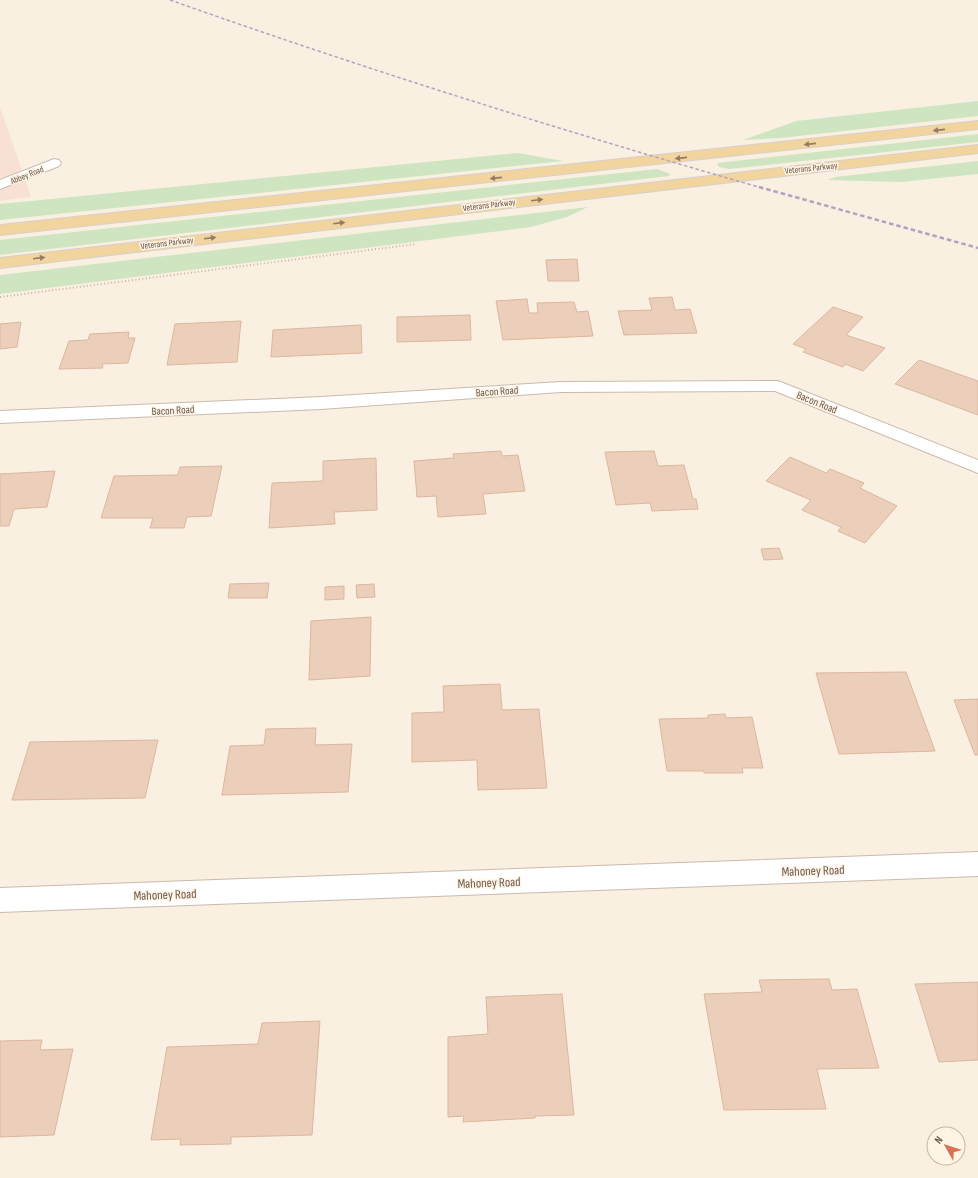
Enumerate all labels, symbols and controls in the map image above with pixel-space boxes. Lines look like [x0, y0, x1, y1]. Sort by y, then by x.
one-way arrow [933, 126, 945, 133]
one-way arrow [804, 141, 816, 147]
one-way arrow [675, 155, 687, 162]
street label: Veterans Parkway [784, 160, 839, 177]
street label: Abbey Road [8, 164, 46, 187]
one-way arrow [490, 175, 502, 181]
one-way arrow [531, 196, 543, 203]
street label: Veterans Parkway [462, 197, 517, 214]
one-way arrow [333, 220, 345, 226]
street label: Veterans Parkway [140, 235, 195, 252]
one-way arrow [204, 235, 216, 241]
one-way arrow [33, 255, 45, 261]
street label: Bacon Road [475, 383, 519, 399]
street label: Bacon Road [795, 388, 839, 417]
street label: Bacon Road [151, 403, 195, 418]
street label: Mahoney Road [781, 862, 845, 880]
street label: Mahoney Road [457, 874, 521, 892]
street label: Mahoney Road [133, 886, 197, 904]
north arrow [926, 1126, 966, 1166]
text: N [932, 1134, 946, 1146]

